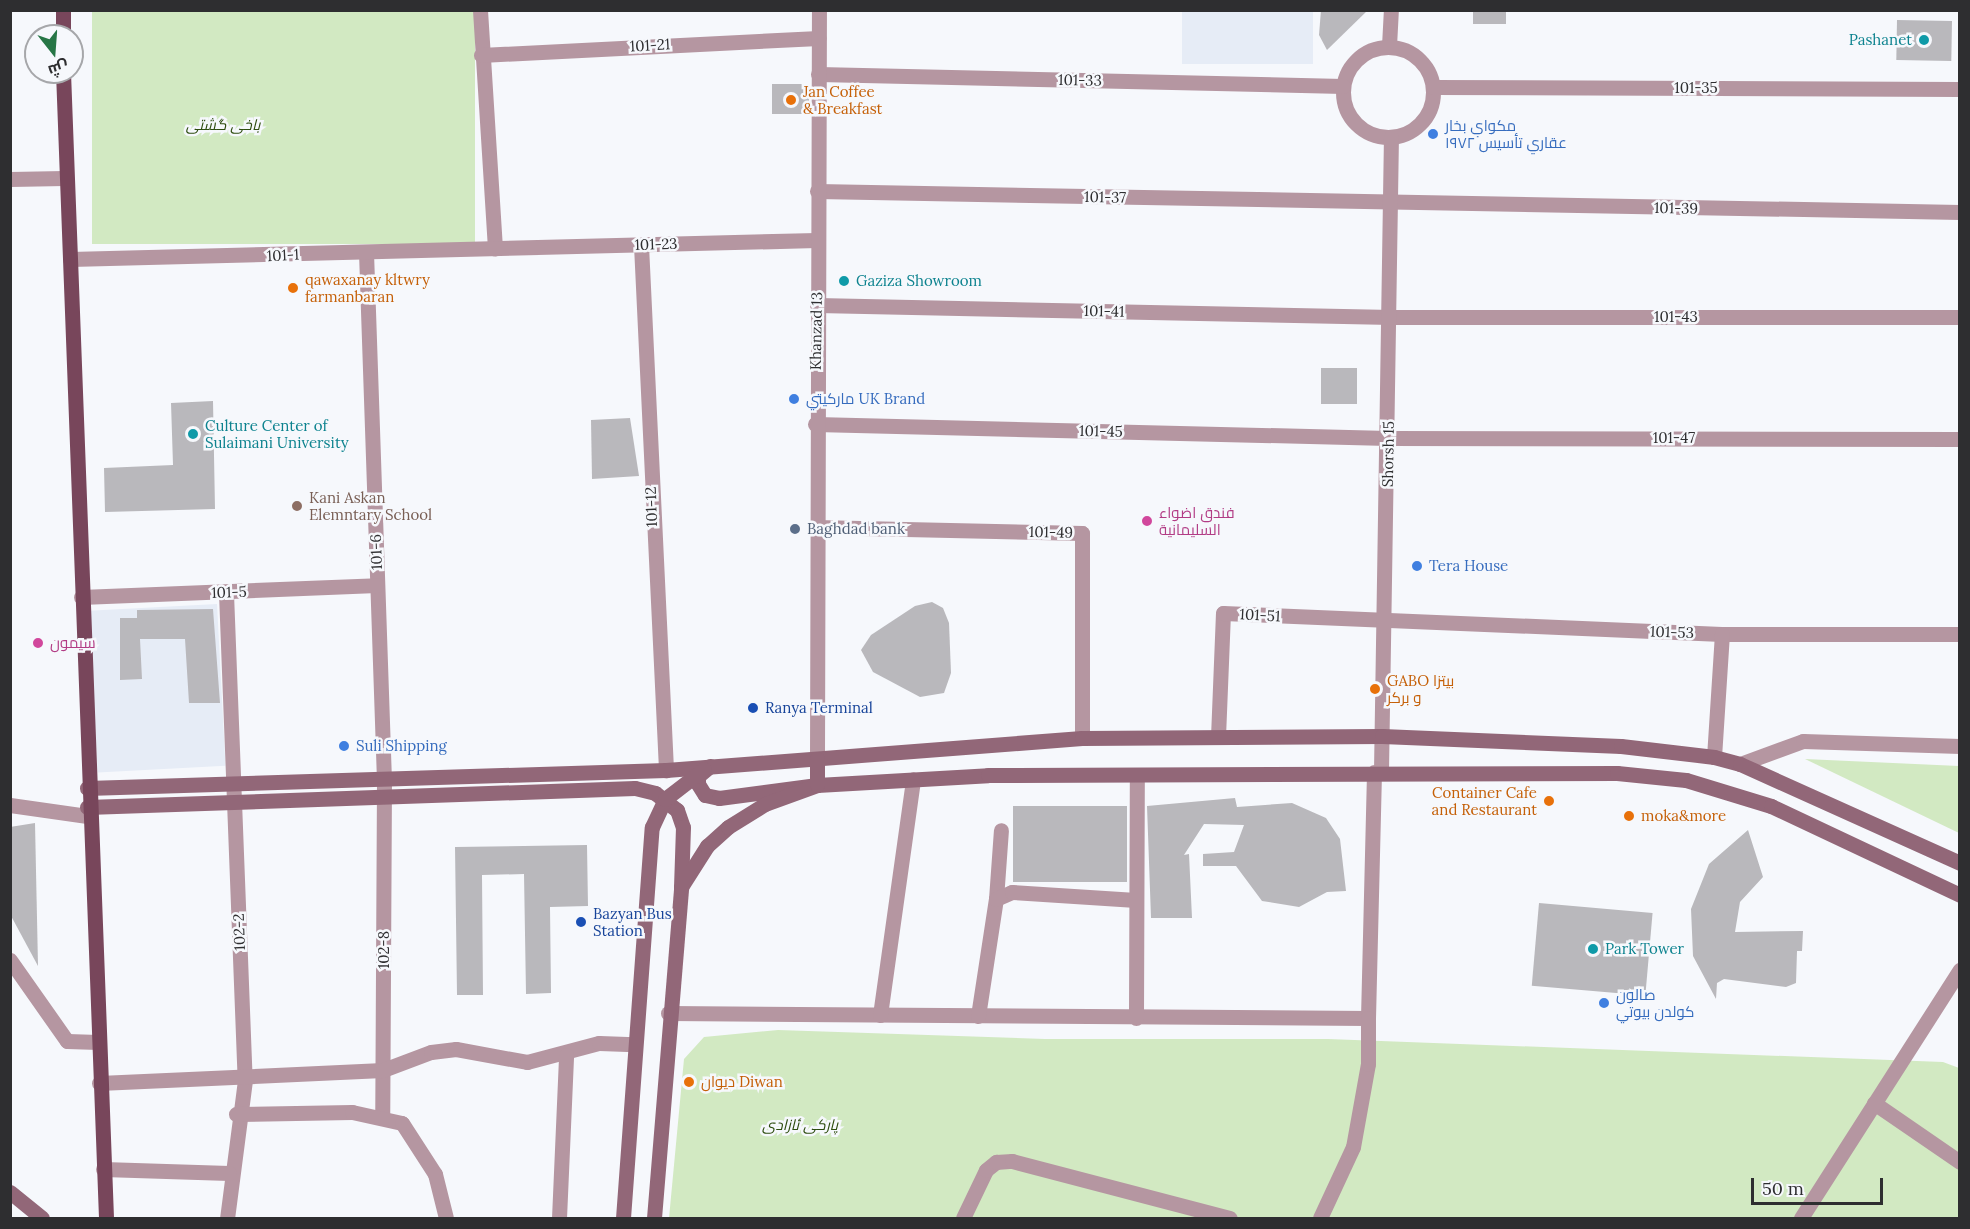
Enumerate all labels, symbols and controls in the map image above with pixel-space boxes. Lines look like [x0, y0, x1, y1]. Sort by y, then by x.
north arrow [24, 24, 84, 84]
place label: Pashanet [1849, 31, 1912, 49]
marker: Pashanet [1917, 33, 1931, 47]
street label: 101-21 [629, 35, 671, 55]
text: ش [46, 57, 71, 82]
street label: 101-33 [1058, 71, 1102, 89]
street label: 101-35 [1674, 79, 1718, 97]
place label: Jan Coffee & Breakfast [803, 82, 882, 117]
marker: Jan Coffee & Breakfast [784, 93, 798, 107]
park label: باخی گشتی [186, 116, 260, 134]
place label: مكواي بخار عقاري تأسيس ١٩٧٢ [1445, 116, 1567, 151]
marker: مكواي بخار عقاري تأسيس ١٩٧٢ [1426, 127, 1440, 141]
street label: 101-37 [1084, 188, 1126, 206]
street label: 101-39 [1654, 199, 1698, 217]
street label: 101-23 [634, 234, 678, 254]
street label: 101-1 [266, 245, 300, 265]
place label: qawaxanay kltwry farmanbaran [305, 270, 430, 305]
place label: Gaziza Showroom [856, 272, 982, 290]
marker: Gaziza Showroom [837, 274, 851, 288]
marker: qawaxanay kltwry farmanbaran [286, 281, 300, 295]
street label: Khanzad 13 [806, 292, 826, 370]
street label: 101-41 [1083, 302, 1125, 320]
street label: 101-43 [1654, 308, 1698, 326]
place label: مارکيتي UK Brand [806, 390, 925, 408]
marker: مارکيتي UK Brand [787, 392, 801, 406]
place label: Culture Center of Sulaimani University [205, 416, 349, 451]
street label: Shorsh 15 [1378, 421, 1398, 487]
street label: 101-45 [1079, 422, 1123, 440]
marker: Culture Center of Sulaimani University [186, 427, 200, 441]
street label: 101-47 [1653, 429, 1695, 447]
street label: 101-12 [641, 486, 661, 528]
place label: Kani Askan Elemntary School [309, 488, 432, 523]
marker: Kani Askan Elemntary School [290, 499, 304, 513]
place label: فندق اضواء السليمانية [1159, 503, 1235, 538]
marker: فندق اضواء السليمانية [1140, 514, 1154, 528]
place label: Baghdad bank [807, 520, 905, 538]
marker: Baghdad bank [788, 522, 802, 536]
street label: 101-49 [1029, 523, 1073, 541]
street label: 101-6 [366, 534, 386, 570]
place label: Tera House [1429, 557, 1508, 575]
marker: Tera House [1410, 559, 1424, 573]
street label: 101-5 [211, 582, 247, 602]
street label: 101-51 [1239, 605, 1281, 625]
street label: 101-53 [1650, 622, 1694, 642]
place label: سيمون [50, 634, 96, 652]
marker: سيمون [31, 636, 45, 650]
place label: GABO بيتزا و بركر [1387, 671, 1454, 706]
marker: GABO بيتزا و بركر [1368, 682, 1382, 696]
place label: Ranya Terminal [765, 699, 873, 717]
marker: Ranya Terminal [746, 701, 760, 715]
place label: Suli Shipping [356, 737, 447, 755]
marker: Suli Shipping [337, 739, 351, 753]
place label: Container Cafe and Restaurant [1432, 783, 1537, 818]
marker: Container Cafe and Restaurant [1542, 794, 1556, 808]
place label: moka&more [1641, 807, 1726, 825]
marker: moka&more [1622, 809, 1636, 823]
place label: Bazyan Bus Station [593, 904, 672, 939]
street label: 102-2 [229, 913, 249, 951]
marker: Bazyan Bus Station [574, 915, 588, 929]
street label: 102-8 [375, 931, 393, 969]
place label: Park Tower [1605, 940, 1684, 958]
marker: Park Tower [1586, 942, 1600, 956]
place label: صالون كولدن بيوتي [1616, 985, 1694, 1020]
marker: صالون كولدن بيوتي [1597, 996, 1611, 1010]
place label: دیوان Diwan [701, 1073, 783, 1091]
marker: دیوان Diwan [682, 1075, 696, 1089]
park label: پارکی ئازادی [762, 1116, 838, 1134]
scale bar [1754, 1166, 1886, 1204]
text: 50 m [1762, 1177, 1804, 1200]

